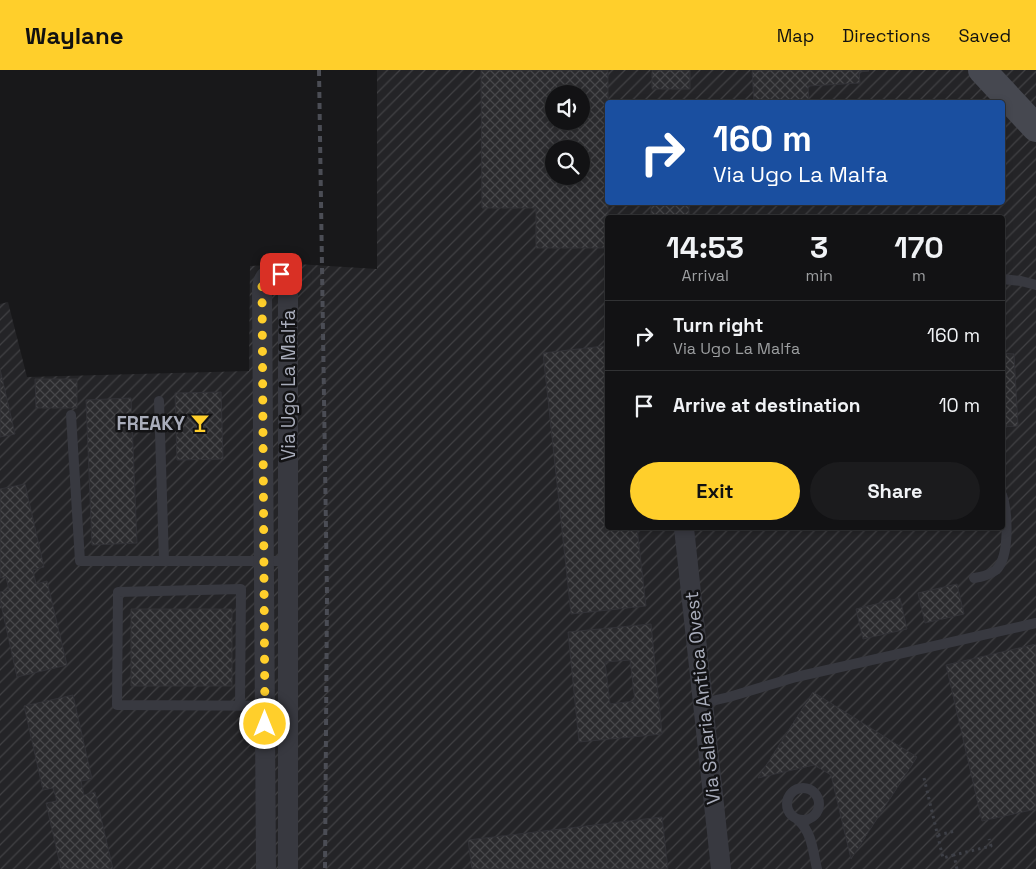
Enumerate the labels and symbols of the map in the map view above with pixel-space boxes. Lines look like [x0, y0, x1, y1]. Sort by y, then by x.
pin [260, 253, 302, 295]
street label: Via Ugo La Malfa [276, 309, 301, 461]
place label: FREAKY [117, 411, 185, 436]
bar icon: FREAKY [189, 412, 211, 434]
street label: Via Salaria Antica Ovest [679, 590, 726, 806]
position arrow [238, 697, 290, 749]

